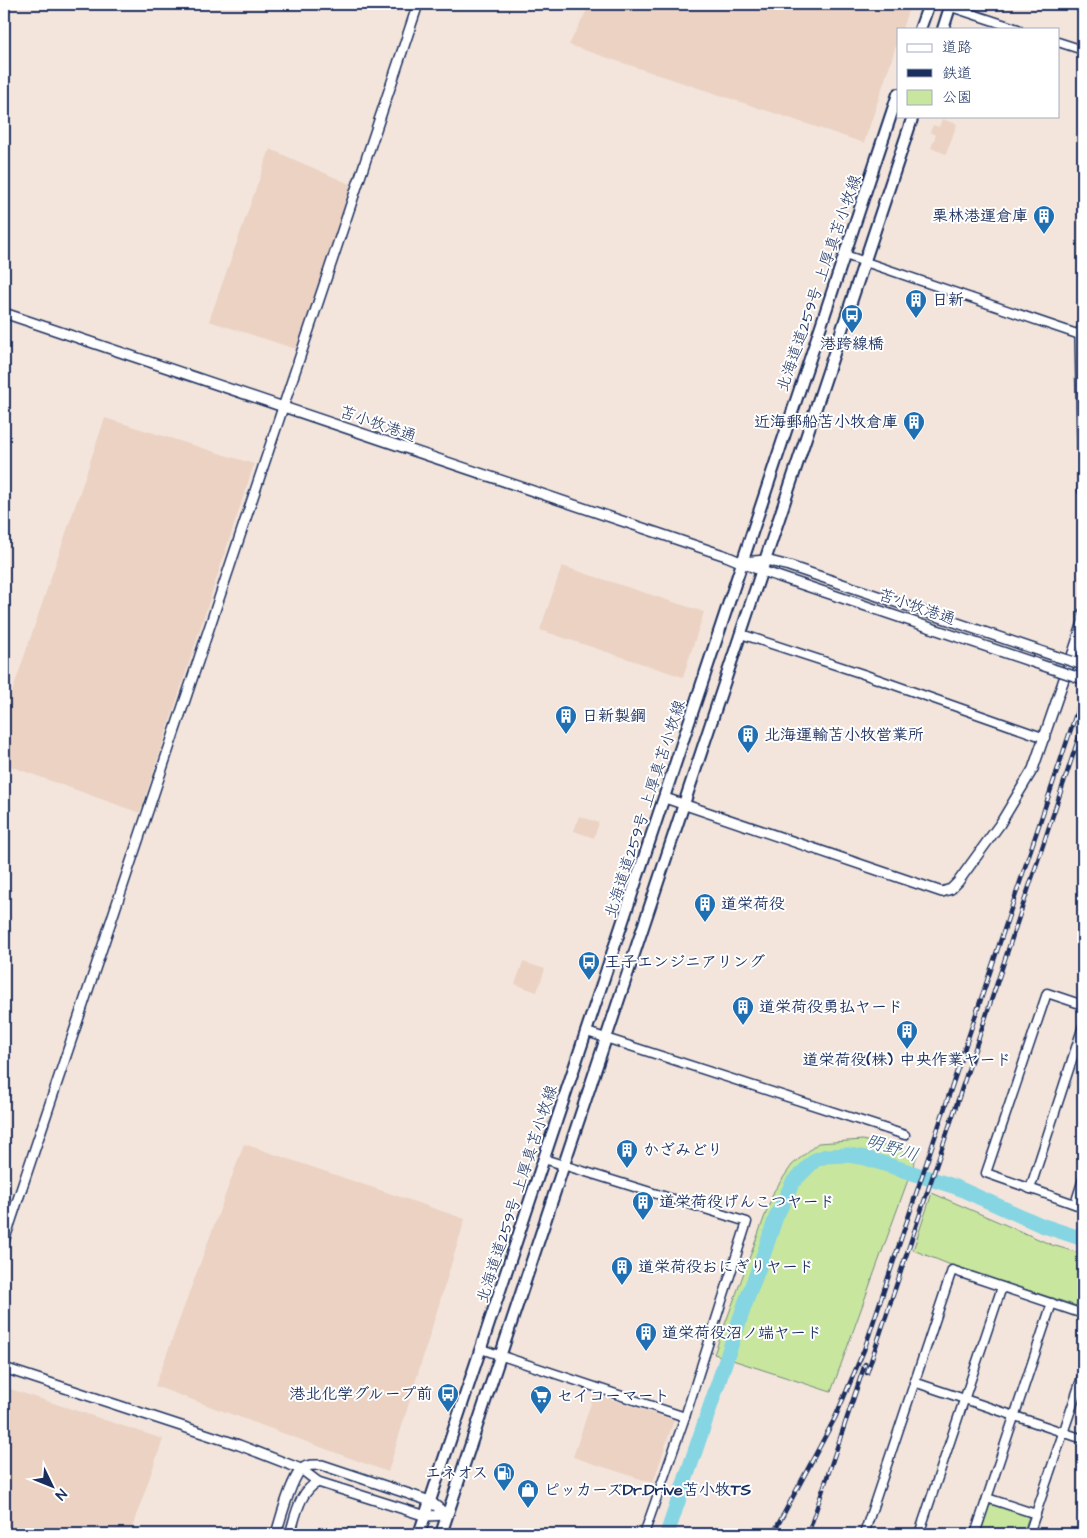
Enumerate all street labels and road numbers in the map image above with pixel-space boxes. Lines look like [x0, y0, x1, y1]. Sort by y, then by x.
street label: 北海道道259号 上厚真苫小牧線 [771, 172, 867, 394]
street label: 苫小牧港通 [337, 401, 419, 447]
street label: 苫小牧港通 [876, 584, 958, 630]
street label: 北海道道259号 上厚真苫小牧線 [599, 697, 691, 921]
street label: 北海道道259号 上厚真苫小牧線 [471, 1082, 563, 1306]

